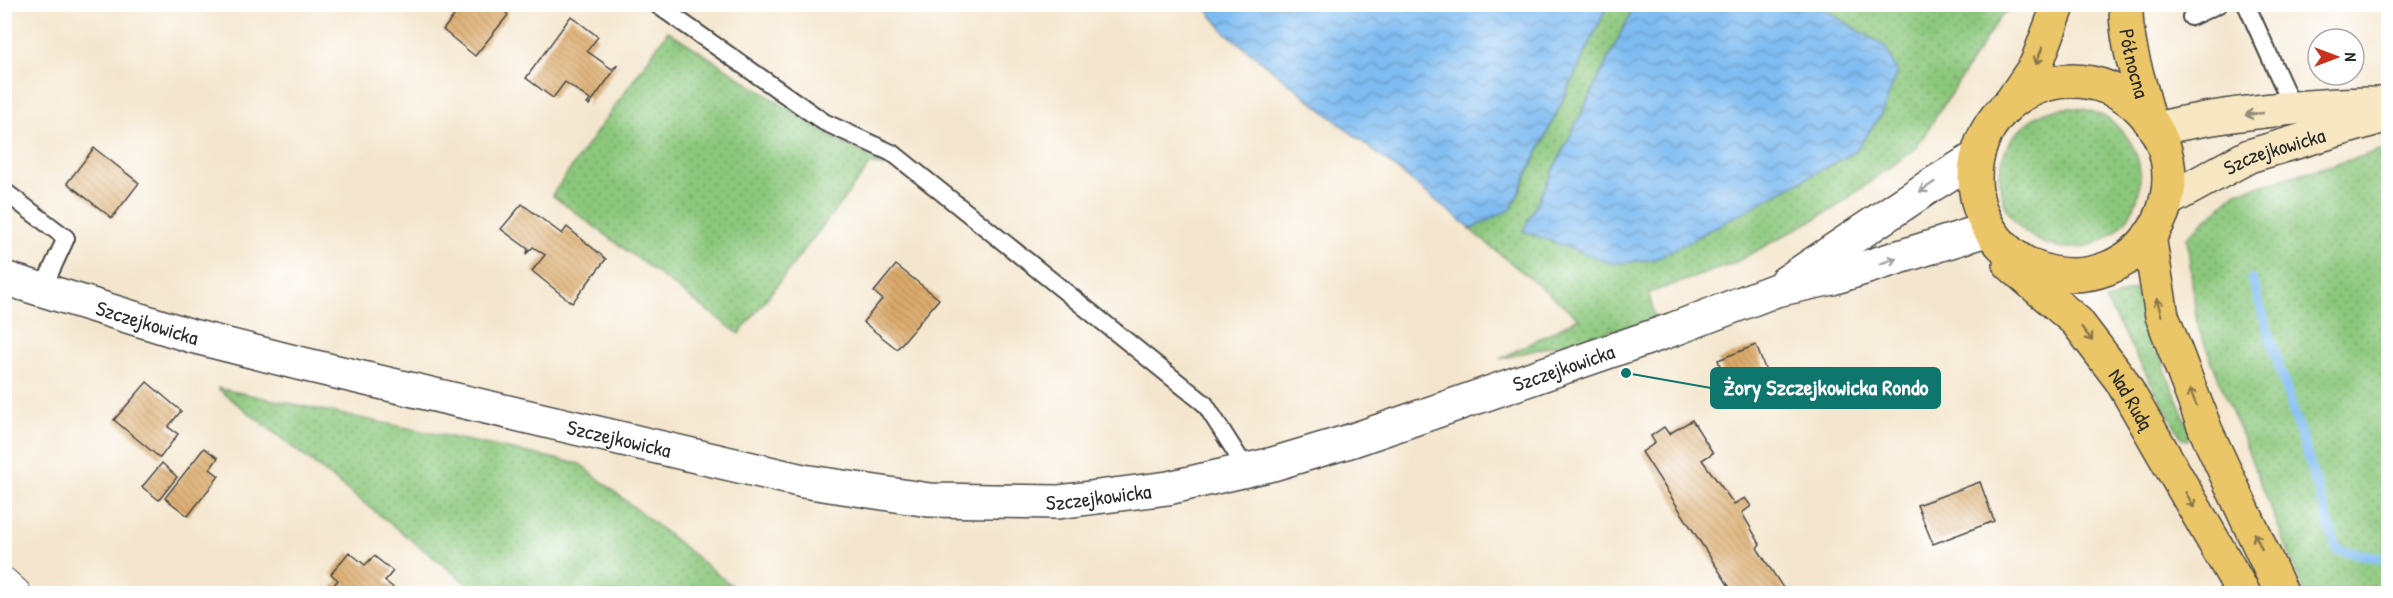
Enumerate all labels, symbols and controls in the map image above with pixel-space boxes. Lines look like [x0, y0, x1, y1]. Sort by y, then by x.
street label: Północna [2113, 27, 2157, 101]
north arrow [2306, 27, 2366, 87]
one-way arrow [2033, 46, 2044, 64]
text: N [2340, 53, 2362, 62]
one-way arrow [2245, 109, 2265, 120]
street label: Szczejkowicka [2218, 120, 2328, 182]
one-way arrow [1919, 182, 1936, 194]
one-way arrow [1878, 254, 1897, 265]
street label: Szczejkowicka [92, 293, 202, 352]
one-way arrow [2153, 298, 2165, 317]
one-way arrow [2081, 326, 2094, 342]
street label: Szczejkowicka [1509, 336, 1618, 398]
street label: Nad Rudą [2102, 362, 2162, 436]
callout: Żory Szczejkowicka Rondo [1711, 368, 1940, 408]
text: Żory Szczejkowicka Rondo [1724, 372, 1929, 403]
one-way arrow [2187, 388, 2198, 406]
street label: Szczejkowicka [564, 412, 674, 464]
street label: Szczejkowicka [1046, 476, 1153, 517]
one-way arrow [2184, 491, 2196, 508]
one-way arrow [2251, 532, 2263, 550]

